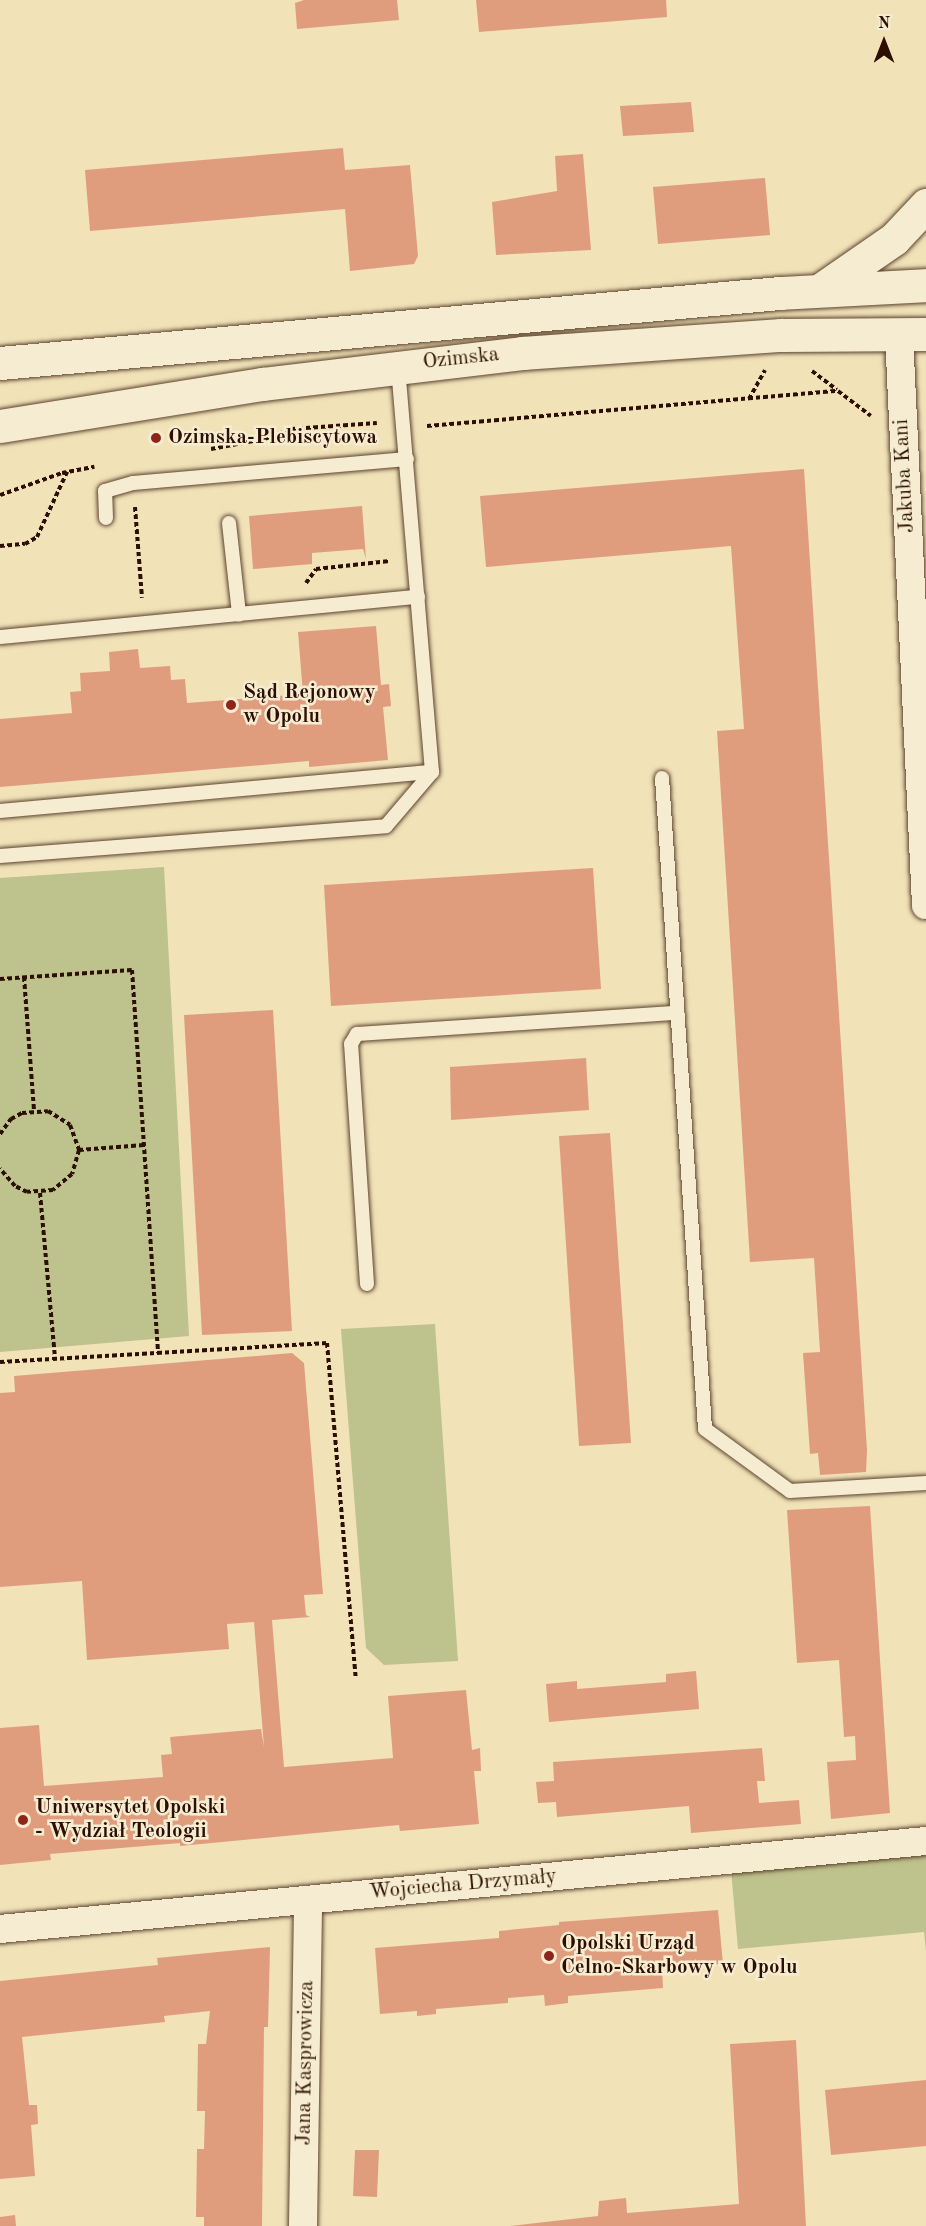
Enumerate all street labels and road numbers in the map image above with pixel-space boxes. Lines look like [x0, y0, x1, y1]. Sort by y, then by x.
street label: Ozimska [422, 342, 500, 376]
street label: Jakuba Kani [889, 418, 921, 534]
street label: Wojciecha Drzymały [368, 1864, 558, 1906]
street label: Jana Kasprowicza [292, 1980, 320, 2146]

